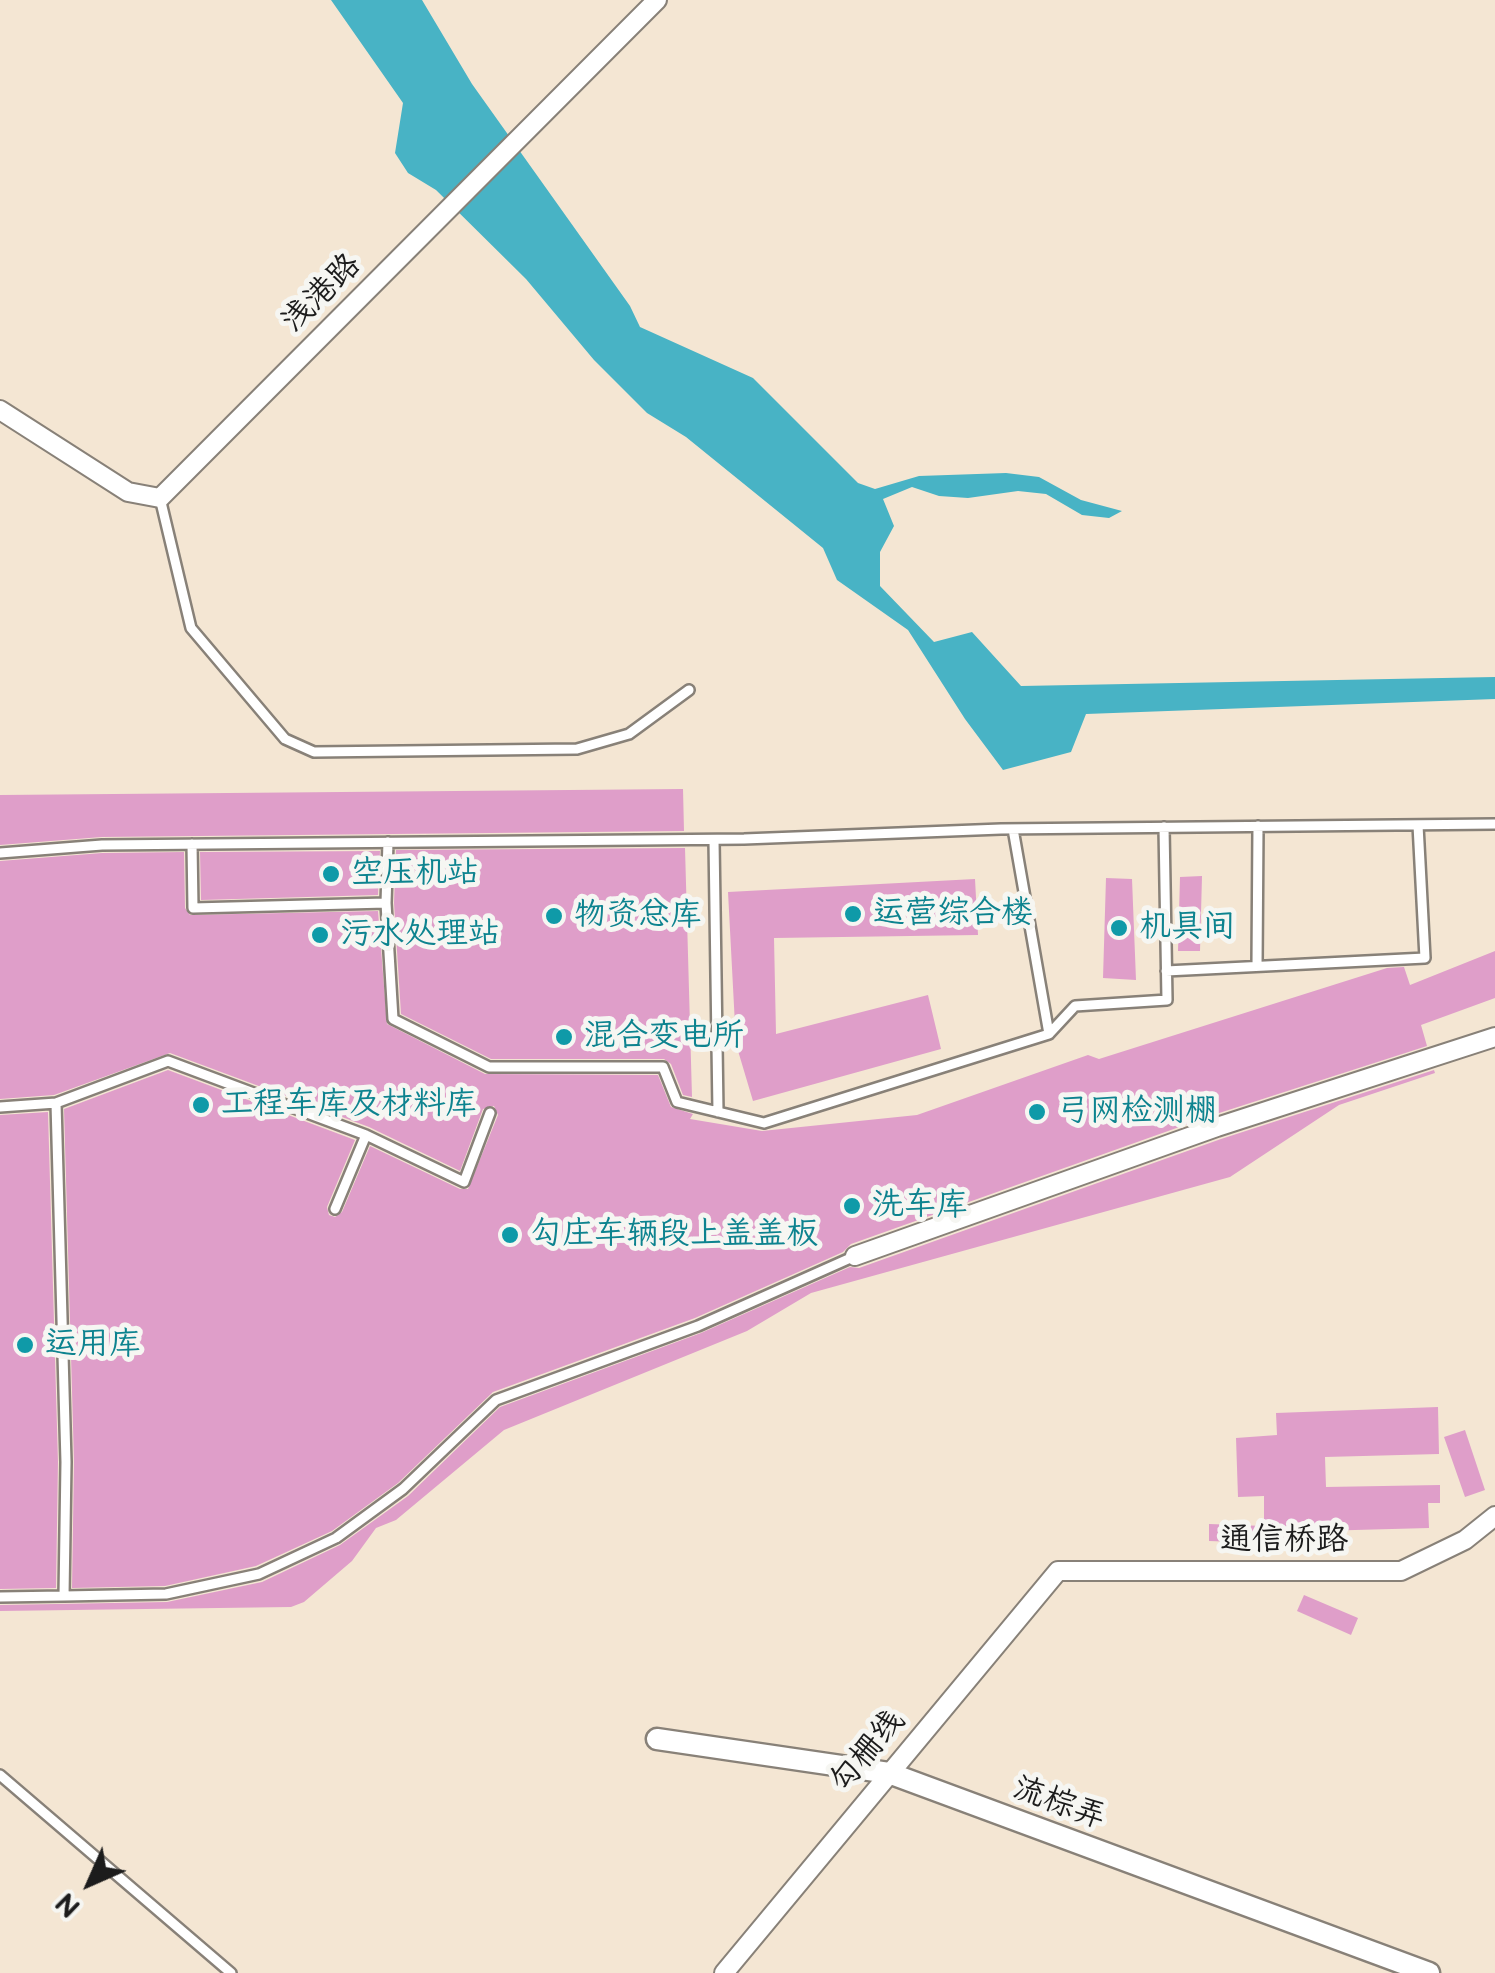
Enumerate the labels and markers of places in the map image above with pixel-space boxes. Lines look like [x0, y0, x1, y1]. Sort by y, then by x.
place label: 空压机站 [351, 855, 479, 893]
marker: 空压机站 [320, 863, 342, 885]
place label: 运营综合楼 [873, 895, 1033, 933]
place label: 物资总库 [574, 897, 702, 935]
marker: 运营综合楼 [842, 903, 864, 925]
marker: 物资总库 [543, 905, 565, 927]
place label: 机具间 [1139, 909, 1235, 947]
place label: 污水处理站 [340, 916, 500, 954]
marker: 机具间 [1108, 917, 1130, 939]
marker: 污水处理站 [309, 924, 331, 946]
place label: 混合变电所 [584, 1018, 744, 1056]
marker: 混合变电所 [553, 1026, 575, 1048]
place label: 工程车库及材料库 [221, 1086, 477, 1124]
place label: 弓网检测棚 [1057, 1093, 1217, 1131]
marker: 工程车库及材料库 [190, 1094, 212, 1116]
marker: 弓网检测棚 [1026, 1101, 1048, 1123]
place label: 洗车库 [872, 1187, 968, 1225]
marker: 洗车库 [841, 1195, 863, 1217]
place label: 勾庄车辆段上盖盖板 [530, 1216, 818, 1254]
marker: 勾庄车辆段上盖盖板 [499, 1224, 521, 1246]
place label: 运用库 [45, 1326, 141, 1364]
marker: 运用库 [14, 1334, 36, 1356]

